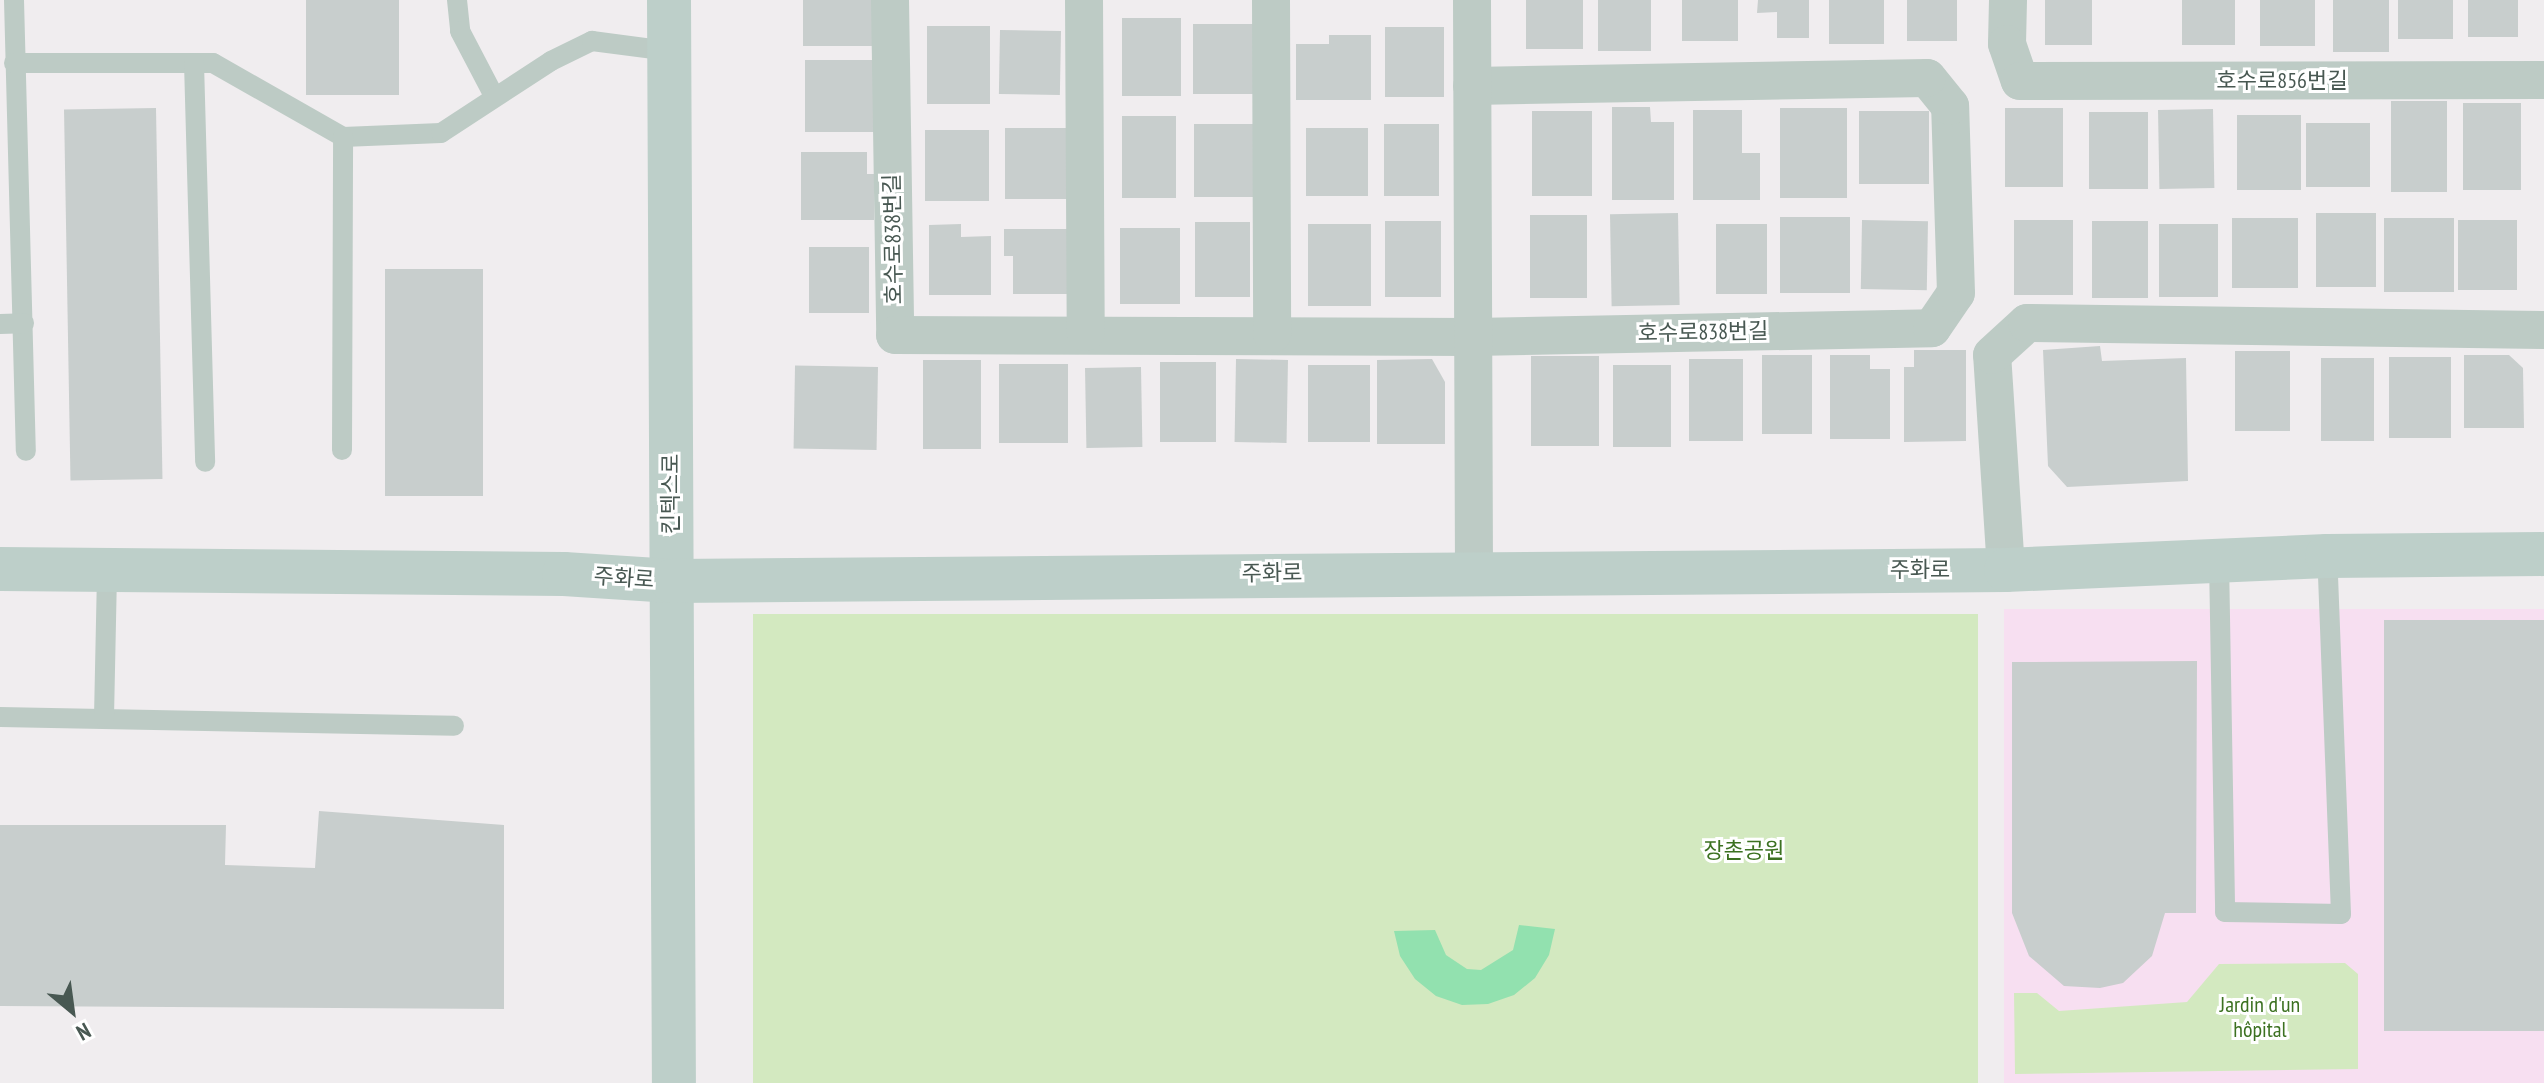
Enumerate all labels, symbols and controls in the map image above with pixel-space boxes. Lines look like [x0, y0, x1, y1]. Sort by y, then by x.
street label: 호수로856번길 [2217, 68, 2347, 94]
street label: 호수로838번길 [879, 173, 907, 305]
street label: 호수로838번길 [1637, 318, 1769, 346]
street label: 킨텍스로 [658, 454, 684, 534]
street label: 주화로 [1890, 557, 1950, 583]
street label: 주화로 [1241, 559, 1303, 587]
street label: 주화로 [593, 563, 655, 593]
park label: 장촌공원 [1704, 838, 1784, 864]
north arrow [32, 971, 112, 1051]
park label: Jardin d'un hôpital [2220, 991, 2300, 1042]
text: N [72, 1017, 96, 1047]

